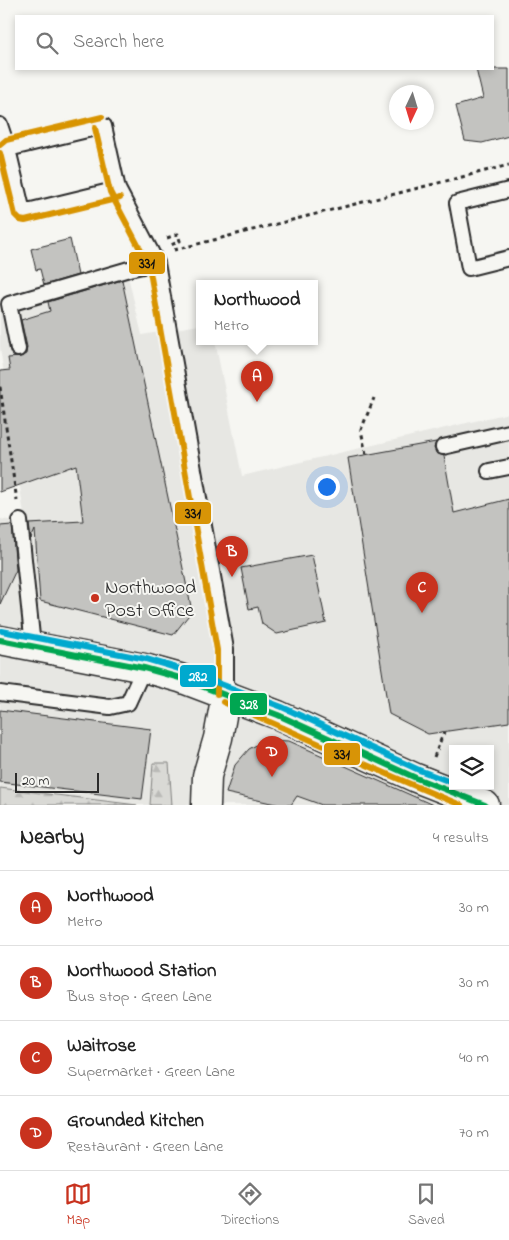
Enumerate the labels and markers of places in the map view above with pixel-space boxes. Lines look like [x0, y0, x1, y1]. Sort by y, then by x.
pin: A [241, 361, 273, 402]
pin: B [216, 536, 248, 577]
pin: C [406, 572, 438, 613]
place label: Northwood Post Office [105, 574, 196, 626]
marker: Northwood Post Office [89, 592, 101, 604]
pin: D [256, 736, 288, 777]

